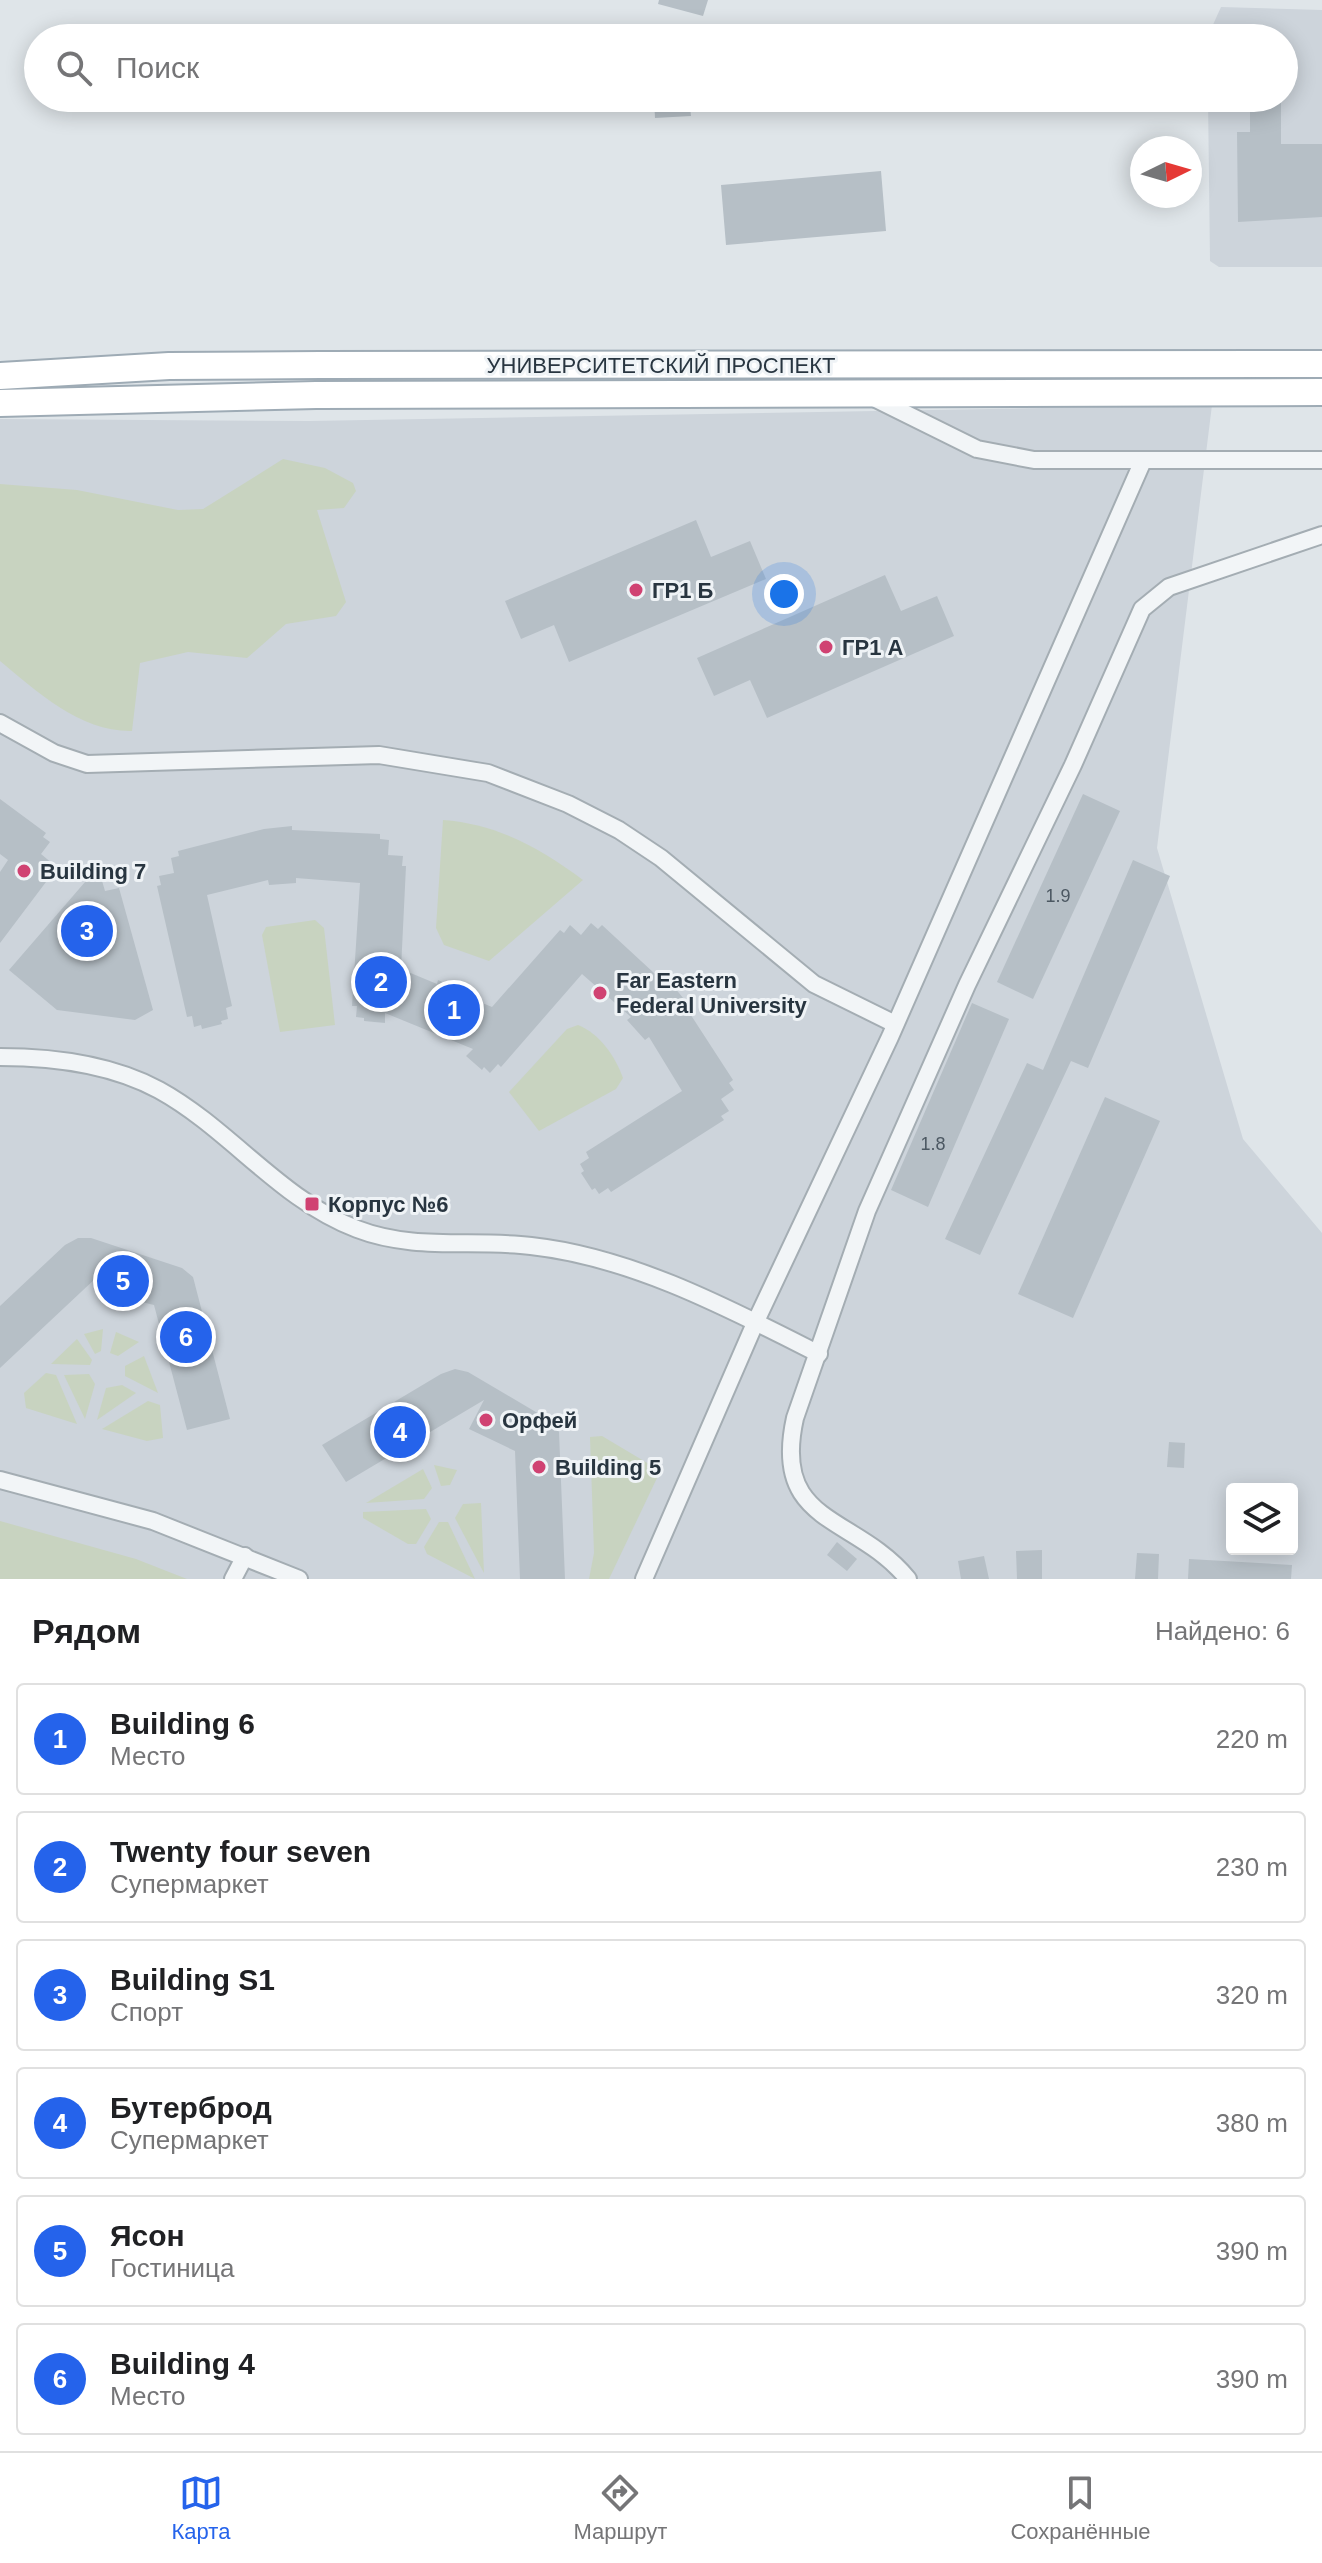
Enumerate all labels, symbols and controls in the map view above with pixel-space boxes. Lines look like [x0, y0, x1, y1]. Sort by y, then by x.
search box [24, 24, 1298, 112]
icon: search [52, 46, 96, 90]
text: Поиск [116, 51, 199, 84]
north arrow [1130, 136, 1202, 208]
street label: УНИВЕРСИТЕТСКИЙ ПРОСПЕКТ [487, 353, 835, 378]
your location [764, 574, 804, 614]
place label: ГР1 Б [652, 578, 713, 603]
marker: ГР1 Б [627, 581, 645, 599]
place label: ГР1 А [842, 635, 903, 660]
marker: ГР1 А [817, 638, 835, 656]
place label: Building 7 [40, 859, 146, 884]
marker: Building 7 [15, 862, 33, 880]
house number: 1.9 [1045, 886, 1071, 906]
pin: 3 [61, 901, 113, 961]
pin: 2 [355, 952, 407, 1012]
place label: Far Eastern Federal University [616, 968, 808, 1018]
pin: 1 [428, 980, 480, 1040]
marker: Far Eastern Federal University [591, 984, 609, 1002]
house number: 1.8 [920, 1134, 946, 1154]
place label: Корпус №6 [328, 1192, 448, 1217]
marker: Корпус №6 [303, 1195, 321, 1213]
pin: 5 [97, 1251, 149, 1311]
pin: 6 [160, 1307, 212, 1367]
pin: 4 [374, 1402, 426, 1462]
place label: Орфей [502, 1408, 577, 1433]
marker: Орфей [477, 1411, 495, 1429]
place label: Building 5 [555, 1455, 661, 1480]
marker: Building 5 [530, 1458, 548, 1476]
map controls [1226, 1483, 1298, 1555]
button: layers [1226, 1483, 1298, 1555]
text: Рядом [32, 1612, 141, 1650]
text: Найдено: 6 [1155, 1616, 1290, 1646]
text: Building 6 [110, 1707, 255, 1740]
text: 1 [53, 1724, 67, 1754]
text: 220 m [1216, 1724, 1288, 1754]
text: Место [110, 1741, 186, 1771]
text: Twenty four seven [110, 1835, 371, 1868]
text: 2 [53, 1852, 67, 1882]
text: 230 m [1216, 1852, 1288, 1882]
text: Супермаркет [110, 1869, 269, 1899]
text: Building S1 [110, 1963, 275, 1996]
text: 3 [53, 1980, 67, 2010]
text: 320 m [1216, 1980, 1288, 2010]
text: Спорт [110, 1997, 183, 2027]
text: Бутерброд [110, 2091, 272, 2124]
text: 4 [53, 2108, 67, 2138]
text: 380 m [1216, 2108, 1288, 2138]
text: Супермаркет [110, 2125, 269, 2155]
text: Ясон [110, 2219, 185, 2252]
text: 5 [53, 2236, 67, 2266]
text: 390 m [1216, 2236, 1288, 2266]
text: Гостиница [110, 2253, 234, 2283]
text: Building 4 [110, 2347, 255, 2380]
text: 6 [53, 2364, 67, 2394]
text: 390 m [1216, 2364, 1288, 2394]
text: Место [110, 2381, 186, 2411]
tab: Карта [172, 2471, 230, 2545]
tab: Маршрут [574, 2471, 667, 2545]
tab: Сохранённые [1010, 2471, 1150, 2545]

